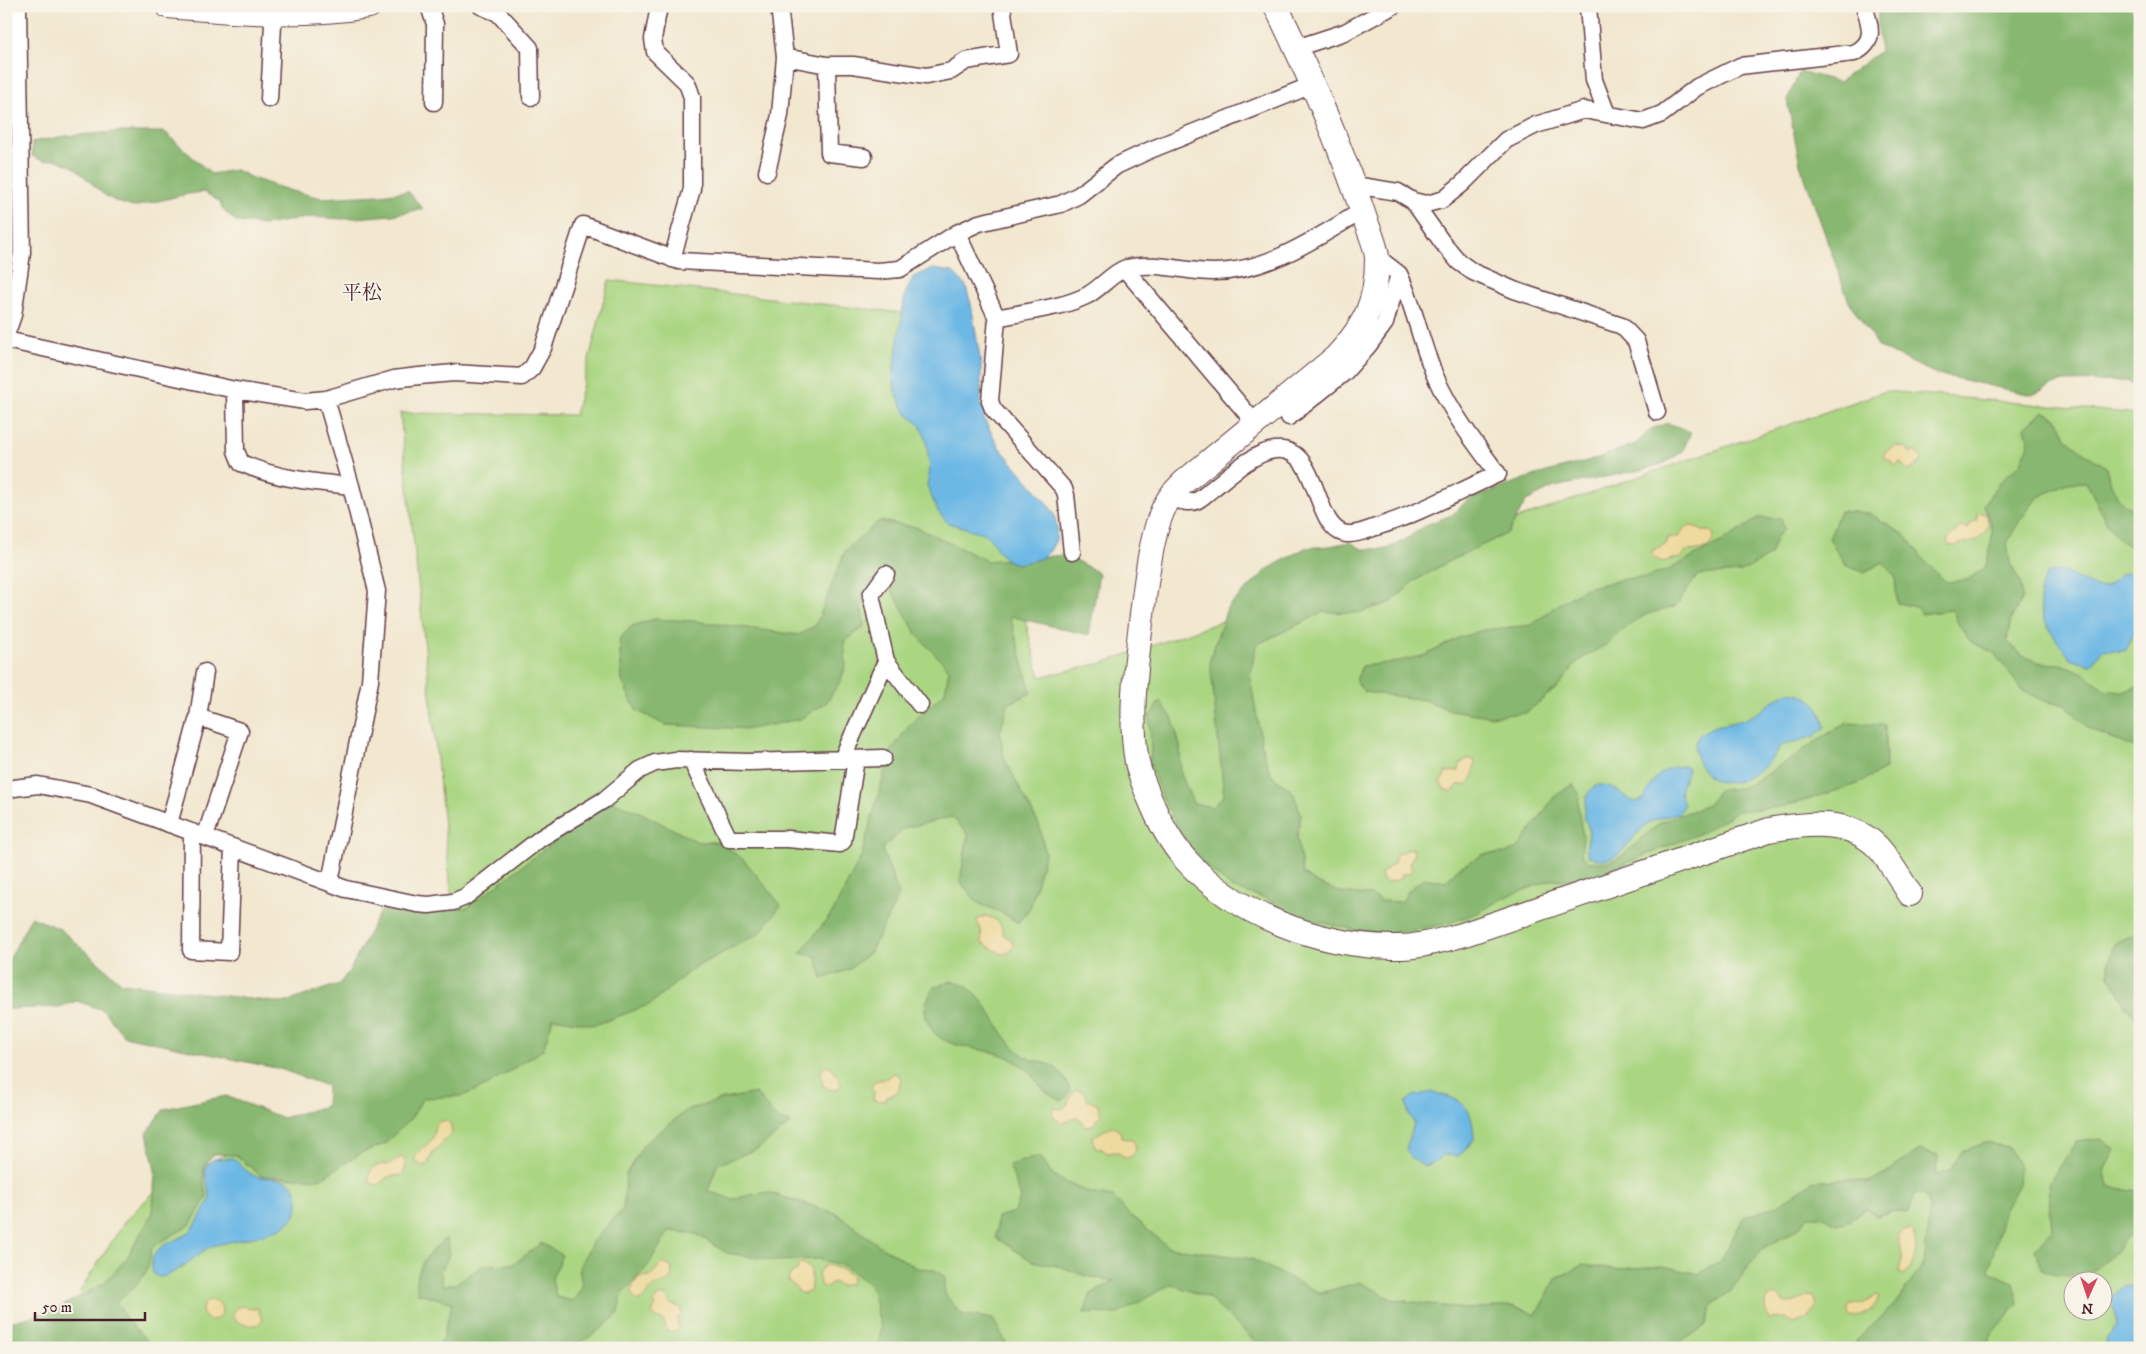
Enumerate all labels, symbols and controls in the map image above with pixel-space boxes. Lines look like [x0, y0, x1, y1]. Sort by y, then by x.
district label: 平松 [342, 281, 382, 306]
north arrow [2064, 1272, 2114, 1322]
scale bar [35, 1289, 145, 1321]
text: 50 m [42, 1298, 72, 1317]
text: N [2081, 1299, 2094, 1317]

